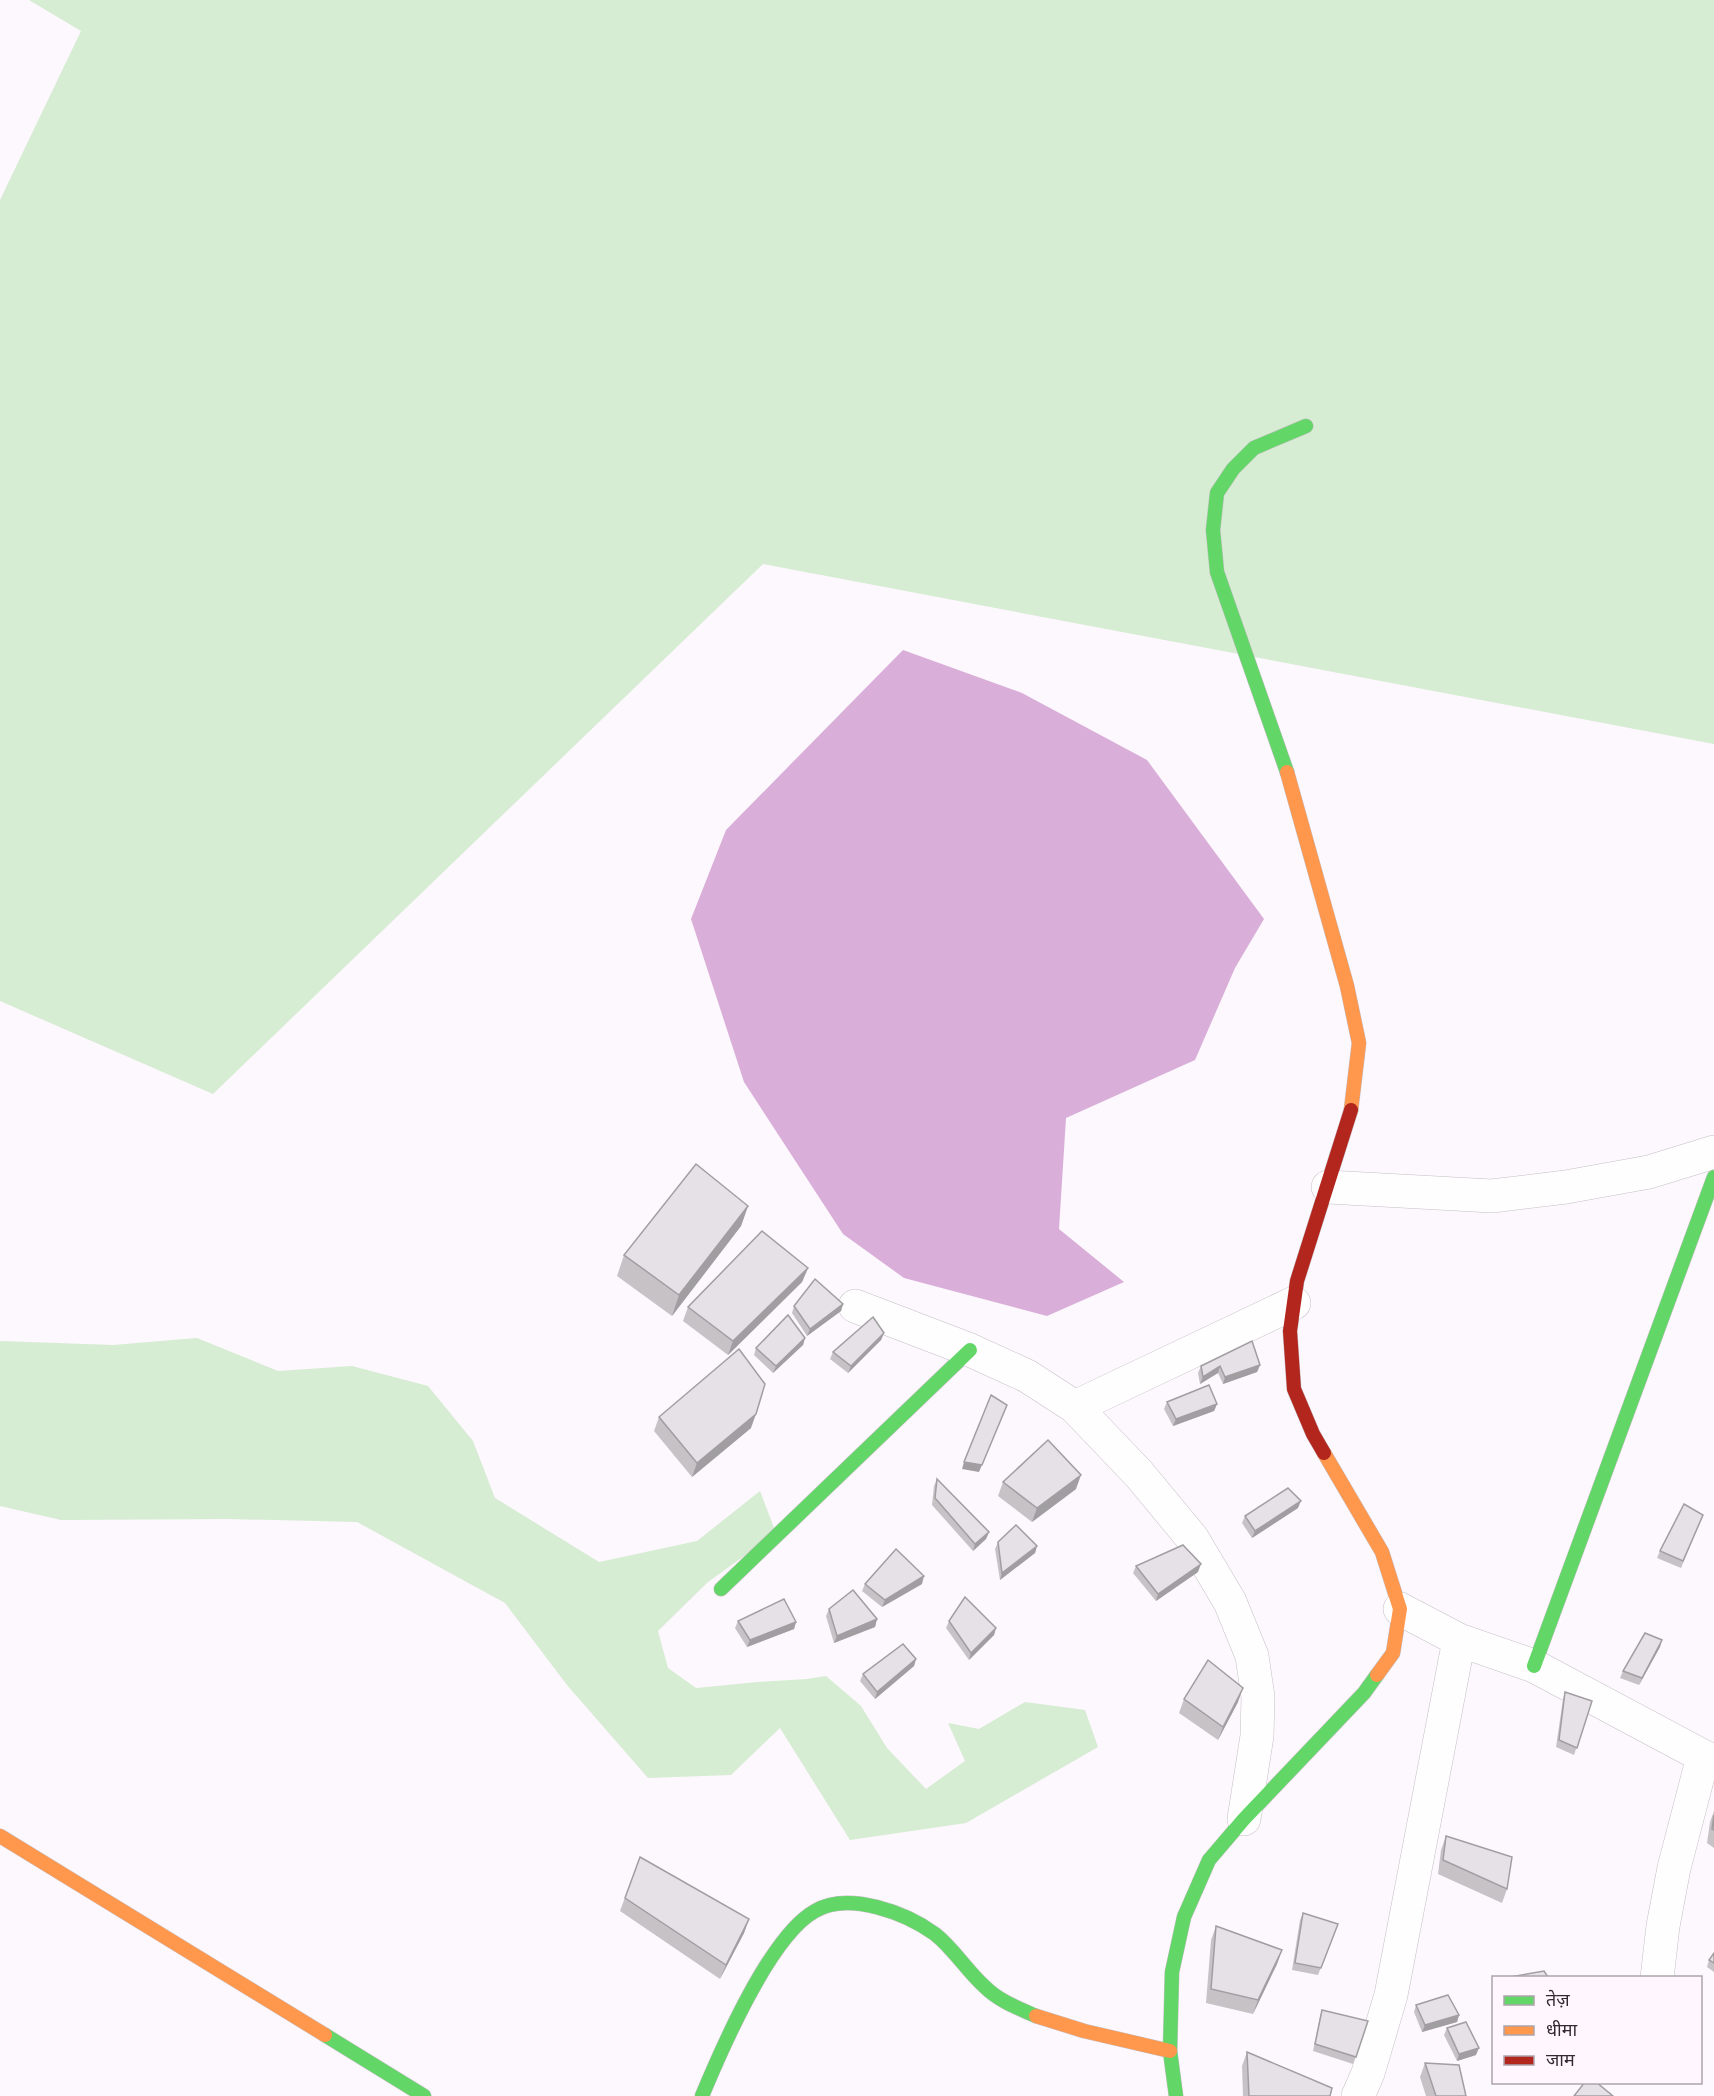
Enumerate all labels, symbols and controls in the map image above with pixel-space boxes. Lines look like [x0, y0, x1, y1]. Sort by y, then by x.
legend [1492, 1976, 1702, 2084]
text: तेज़ [1546, 1989, 1570, 2010]
text: धीमा [1546, 2019, 1577, 2040]
text: जाम [1546, 2049, 1576, 2070]

